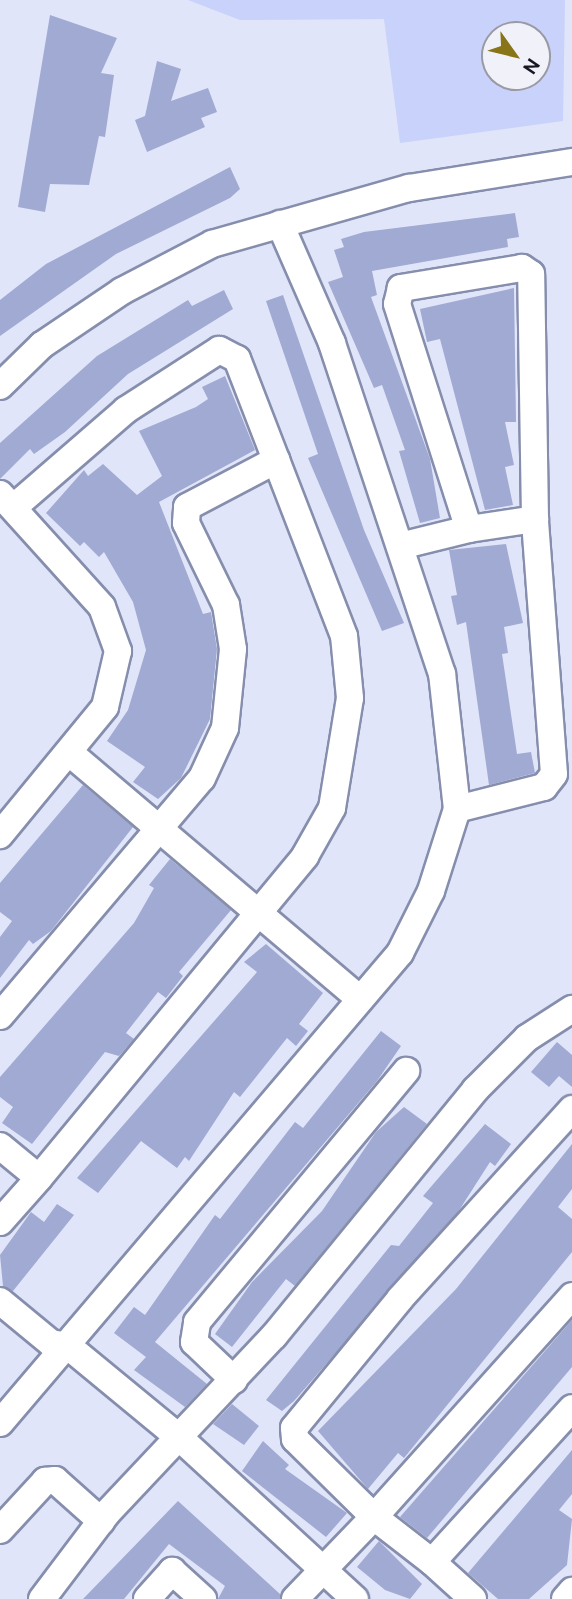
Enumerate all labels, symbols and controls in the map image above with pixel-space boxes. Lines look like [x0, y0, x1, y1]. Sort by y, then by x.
north arrow [481, 21, 551, 91]
text: N [519, 55, 545, 79]

